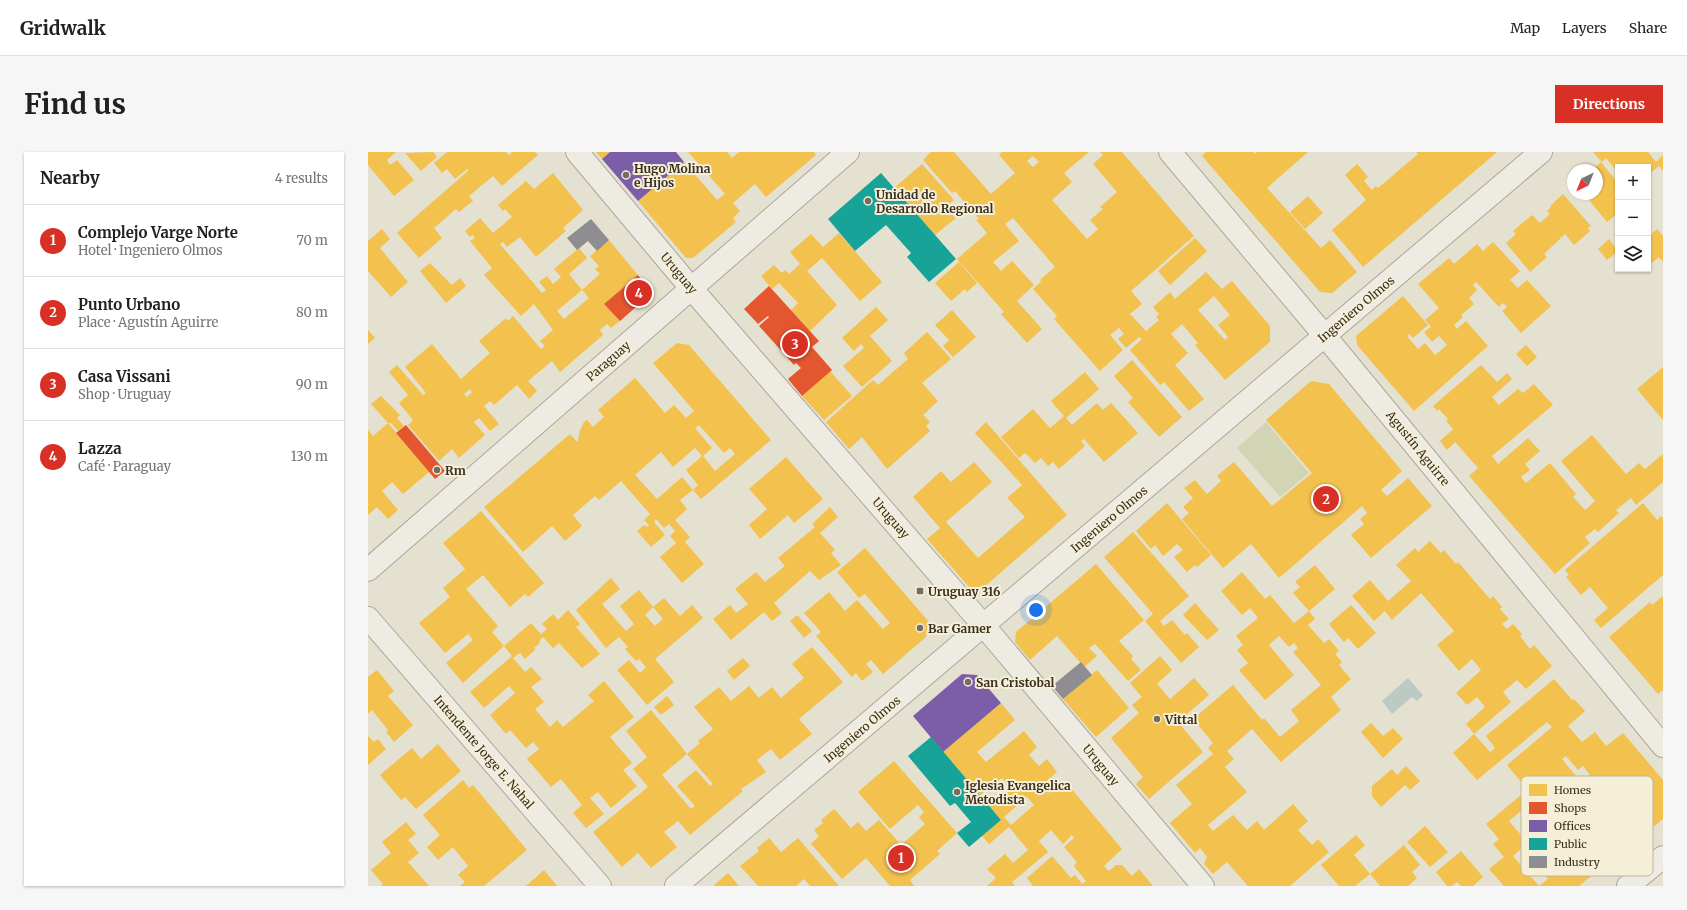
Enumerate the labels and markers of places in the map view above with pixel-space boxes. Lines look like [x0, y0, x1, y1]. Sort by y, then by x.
place label: Hugo Molina e Hijos [634, 161, 711, 190]
marker: Hugo Molina e Hijos [621, 170, 631, 180]
place label: Unidad de Desarrollo Regional [876, 187, 994, 216]
marker: Unidad de Desarrollo Regional [863, 196, 873, 206]
pin: 4 [626, 278, 652, 308]
pin: 3 [782, 329, 808, 359]
place label: Rm [445, 463, 466, 478]
marker: Rm [432, 465, 442, 475]
pin: 2 [1313, 484, 1339, 514]
place label: Uruguay 316 [928, 584, 1000, 599]
marker: Uruguay 316 [915, 586, 925, 596]
place label: Bar Gamer [928, 621, 992, 636]
marker: Bar Gamer [915, 623, 925, 633]
place label: San Cristobal [976, 675, 1055, 690]
marker: San Cristobal [963, 677, 973, 687]
place label: Vittal [1164, 712, 1198, 727]
marker: Vittal [1152, 714, 1162, 724]
place label: Iglesia Evangelica Metodista [965, 778, 1071, 807]
marker: Iglesia Evangelica Metodista [952, 787, 962, 797]
pin: 1 [888, 843, 914, 873]

